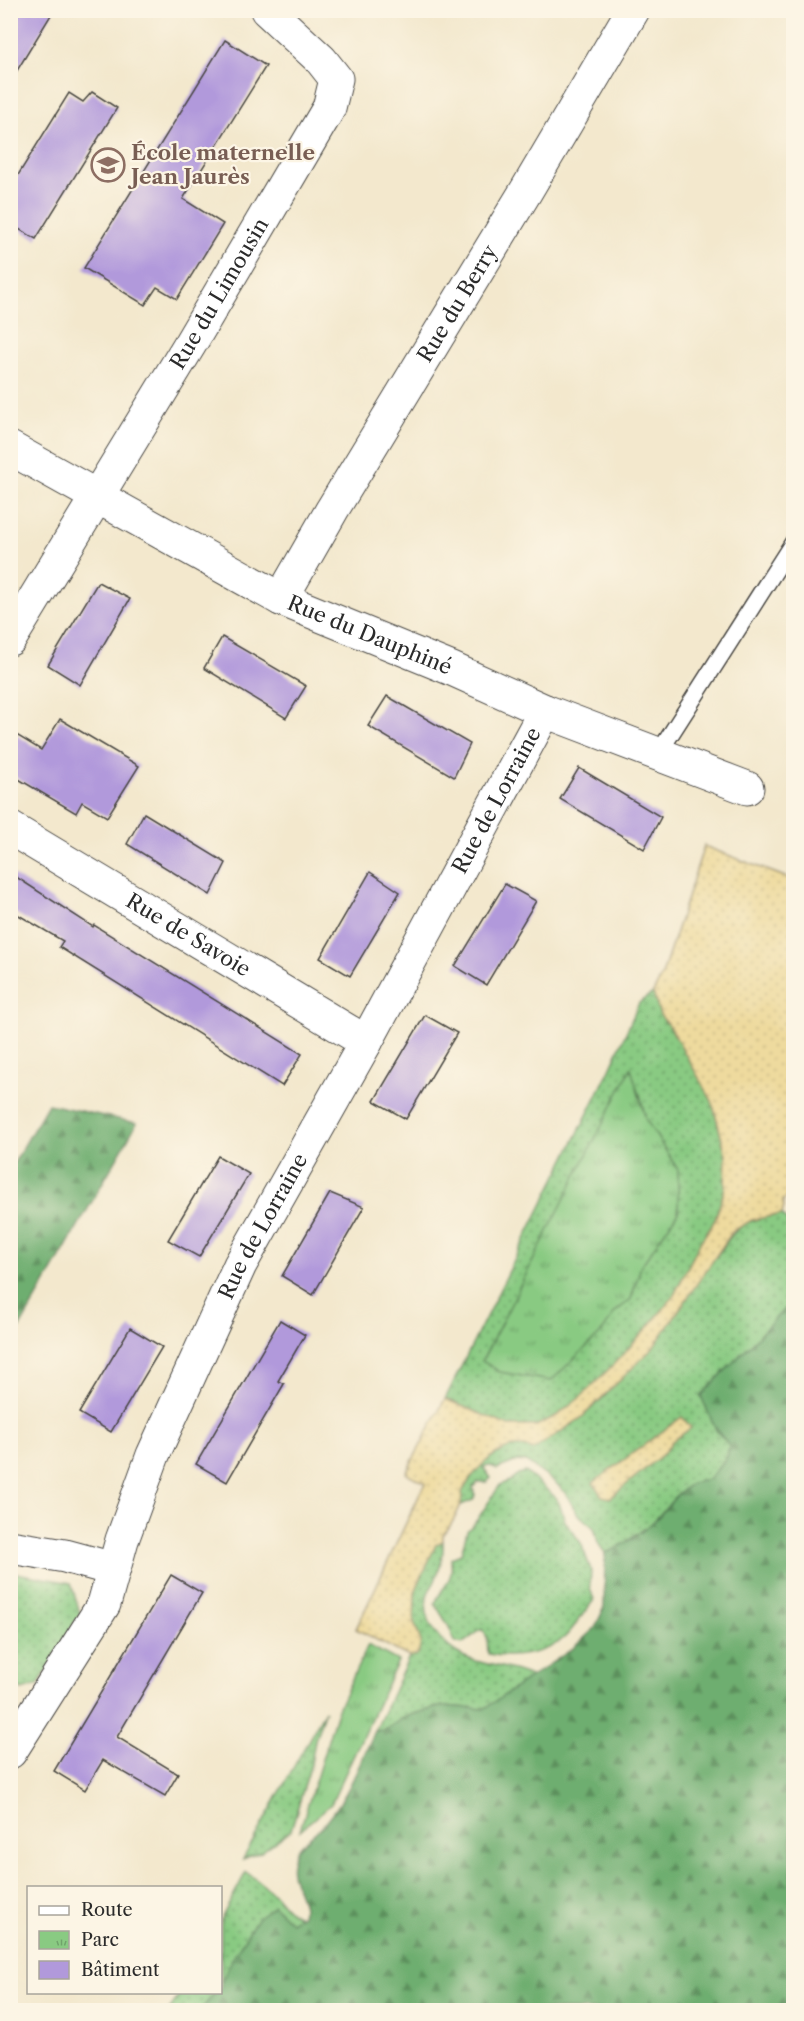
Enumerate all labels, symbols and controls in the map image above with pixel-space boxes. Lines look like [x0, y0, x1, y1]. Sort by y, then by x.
place label: École maternelle Jean Jaurès [127, 140, 315, 189]
school or university icon: École maternelle Jean Jaurès [90, 147, 126, 183]
street label: Rue du Limousin [165, 213, 273, 373]
street label: Rue du Berry [412, 240, 502, 367]
street label: Rue du Dauphiné [284, 590, 456, 680]
street label: Rue de Lorraine [447, 723, 546, 878]
street label: Rue de Savoie [122, 888, 255, 982]
street label: Rue de Lorraine [213, 1149, 312, 1303]
legend [27, 1886, 222, 1994]
text: Route [81, 1899, 133, 1921]
text: Parc [81, 1929, 119, 1951]
text: Bâtiment [81, 1959, 160, 1981]

